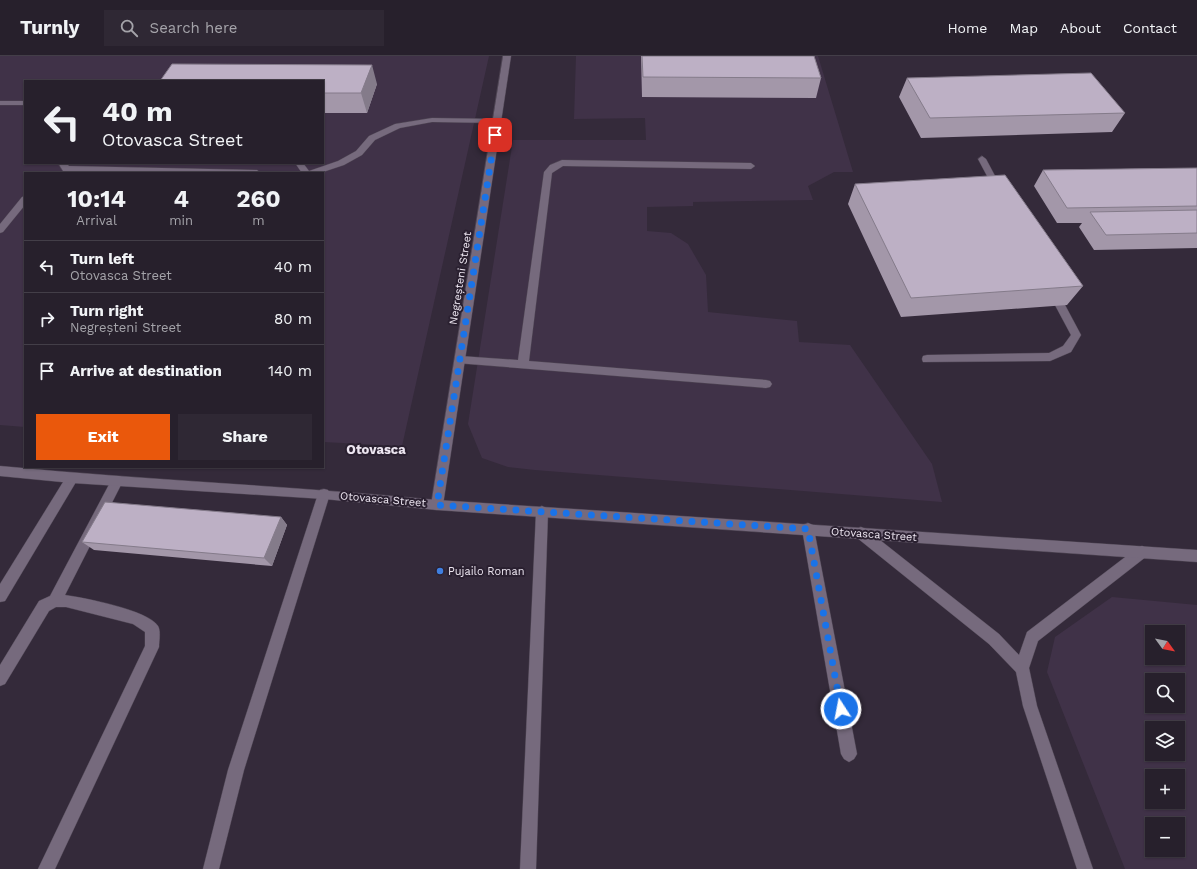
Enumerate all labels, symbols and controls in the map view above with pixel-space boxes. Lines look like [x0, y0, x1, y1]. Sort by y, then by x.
search box [104, 10, 384, 46]
text: Turnly [20, 16, 80, 39]
icon: search [118, 17, 140, 39]
text: Search here [150, 19, 237, 37]
text: Home [947, 20, 987, 36]
text: Map [1009, 20, 1038, 36]
text: About [1060, 20, 1101, 36]
text: Contact [1123, 20, 1177, 36]
text: 40 m [102, 95, 172, 128]
icon: left [36, 96, 88, 148]
pin [478, 118, 512, 152]
icon: arrive [484, 124, 506, 146]
text: Otovasca Street [102, 129, 243, 150]
text: 10:14 [67, 185, 126, 213]
text: 4 [173, 185, 189, 213]
text: 260 [236, 185, 281, 213]
text: Arrival [76, 213, 117, 228]
text: min [169, 213, 193, 228]
text: m [252, 213, 265, 228]
street label: Negreșteni Street [447, 230, 474, 326]
text: Turn left [70, 250, 134, 268]
icon: left [36, 256, 58, 278]
text: 40 m [274, 258, 312, 276]
text: Otovasca Street [70, 268, 172, 283]
text: Turn right [70, 302, 143, 320]
icon: right [36, 308, 58, 330]
text: 80 m [274, 310, 312, 328]
text: Negreșteni Street [70, 320, 181, 335]
icon: arrive [36, 360, 58, 382]
text: Arrive at destination [70, 362, 222, 380]
text: 140 m [268, 362, 312, 380]
button: Exit [36, 414, 170, 460]
button: Share [178, 414, 312, 460]
district label: Otovasca [346, 442, 406, 457]
street label: Otovasca Street [340, 489, 427, 510]
street label: Otovasca Street [831, 525, 918, 544]
place label: Pujailo Roman [448, 565, 525, 578]
marker: Pujailo Roman [435, 566, 445, 576]
north arrow [1145, 625, 1185, 665]
map controls [1145, 625, 1185, 857]
button: search [1145, 673, 1185, 713]
position arrow [820, 688, 862, 730]
button: layers [1145, 721, 1185, 761]
button: + [1145, 769, 1185, 809]
button: − [1145, 817, 1185, 857]

